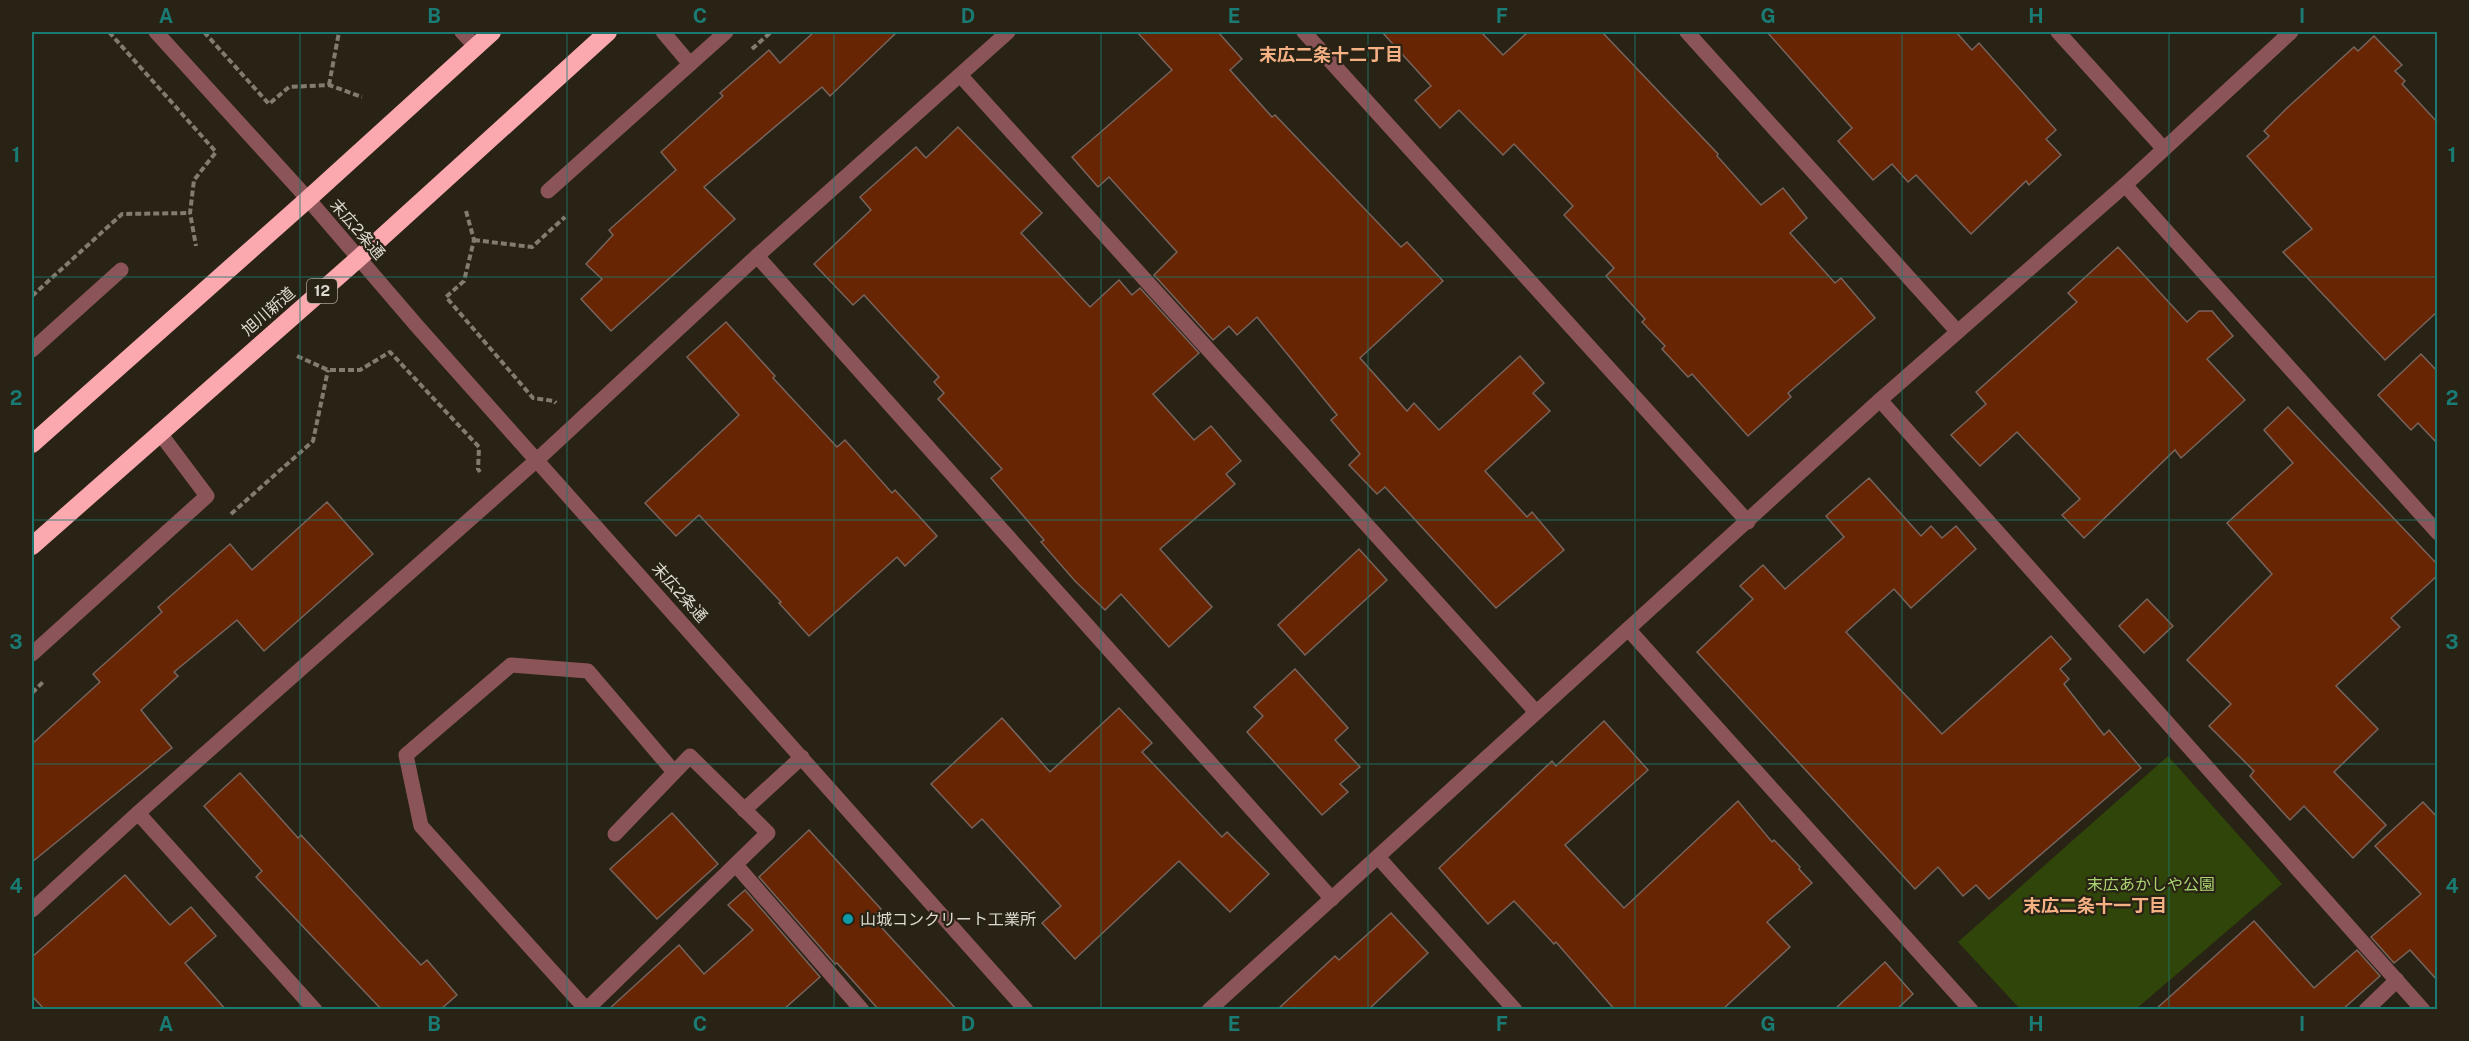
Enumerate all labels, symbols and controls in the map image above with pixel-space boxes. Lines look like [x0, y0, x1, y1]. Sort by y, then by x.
text: A [159, 4, 173, 28]
text: B [427, 4, 441, 28]
text: C [693, 4, 707, 28]
text: D [961, 4, 975, 28]
text: E [1228, 4, 1240, 28]
text: F [1496, 4, 1508, 28]
text: G [1760, 4, 1776, 28]
text: H [2028, 4, 2044, 28]
text: I [2299, 4, 2305, 28]
district label: 末広二条十二丁目 [1259, 44, 1403, 65]
text: 1 [12, 143, 20, 167]
text: 1 [2448, 143, 2456, 167]
street label: 末広2条通 [326, 195, 389, 263]
road number: 12 [307, 279, 337, 303]
street label: 旭川新道 [238, 283, 299, 340]
text: 2 [10, 386, 22, 410]
text: 2 [2446, 386, 2458, 410]
street label: 末広2条通 [648, 559, 711, 626]
text: 3 [9, 630, 23, 654]
text: 3 [2445, 630, 2459, 654]
text: 4 [9, 874, 23, 898]
text: 4 [2445, 874, 2459, 898]
park label: 末広あかしや公園 [2087, 875, 2215, 894]
district label: 末広二条十一丁目 [2023, 895, 2167, 916]
place label: 山城コンクリート工業所 [860, 910, 1036, 929]
marker: 山城コンクリート工業所 [841, 912, 855, 926]
text: A [159, 1012, 173, 1036]
text: B [427, 1012, 441, 1036]
text: C [693, 1012, 707, 1036]
text: D [961, 1012, 975, 1036]
text: E [1228, 1012, 1240, 1036]
text: F [1496, 1012, 1508, 1036]
text: G [1760, 1012, 1776, 1036]
text: H [2028, 1012, 2044, 1036]
text: I [2299, 1012, 2305, 1036]

